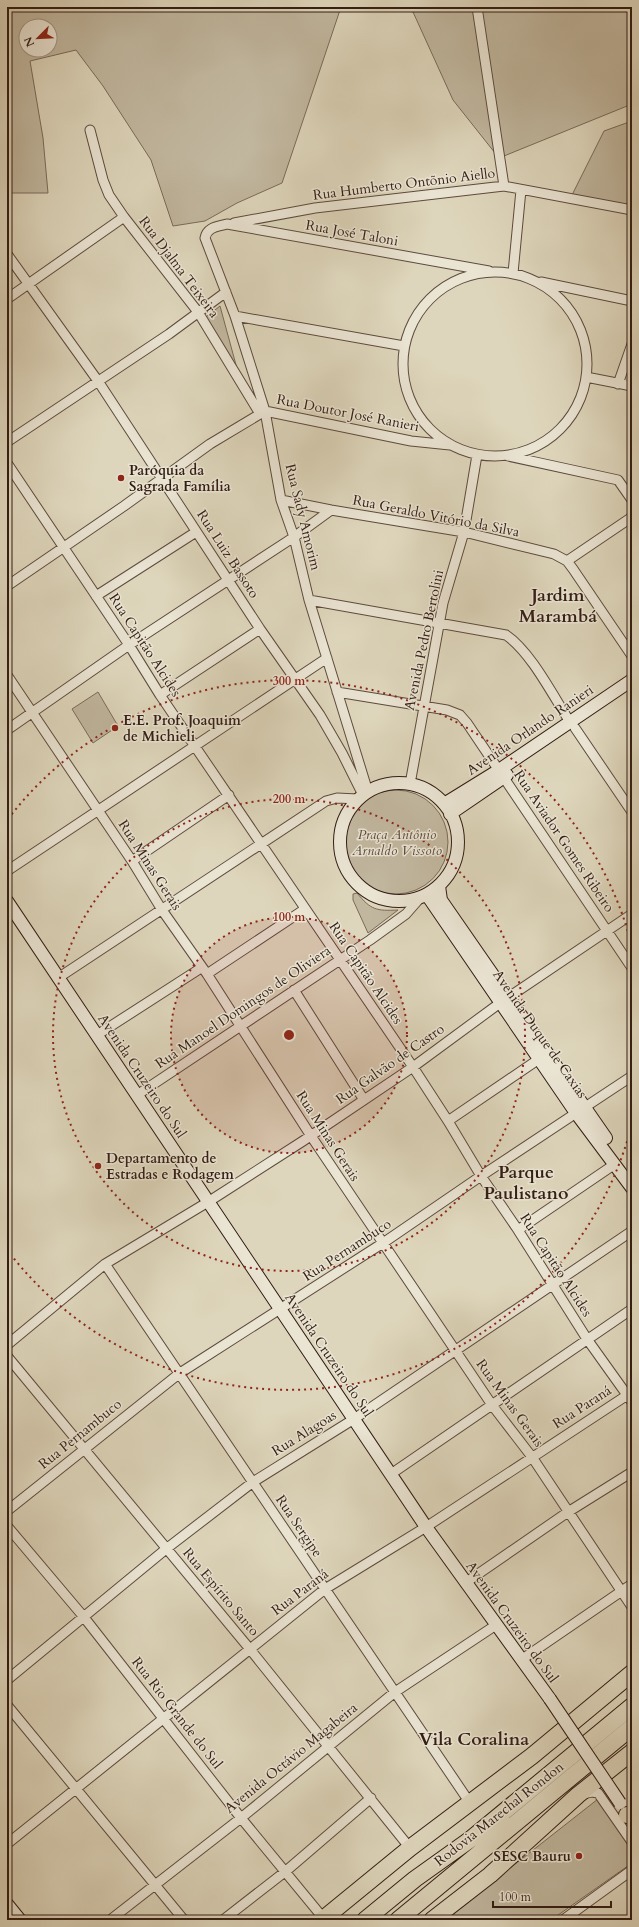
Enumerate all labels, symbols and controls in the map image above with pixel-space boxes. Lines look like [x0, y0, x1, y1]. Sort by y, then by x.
north arrow [18, 18, 58, 58]
text: N [20, 34, 38, 49]
street label: Rua Humberto Ontõnio Aiello [312, 163, 497, 205]
street label: Rua Djalma Teixeira [134, 212, 224, 322]
street label: Rua José Taloni [304, 216, 400, 250]
street label: Rua Doutor José Ranieri [275, 390, 421, 436]
place label: Paróquia da Sagrada Família [129, 461, 231, 496]
street label: Rua Sady Amorim [281, 462, 325, 572]
marker: Paróquia da Sagrada Família [116, 473, 126, 483]
street label: Rua Geraldo Vitório da Silva [351, 490, 521, 542]
street label: Rua Luiz Bassoto [192, 506, 264, 602]
street label: Avenida Pedro Bertolini [400, 568, 448, 712]
district label: Jardim Marambá [519, 583, 597, 629]
street label: Rua Capitão Alcides [104, 590, 186, 701]
text: 300 m [273, 673, 306, 689]
street label: Avenida Orlando Ranieri [463, 680, 597, 780]
place label: E.E. Prof. Joaquim de Michieli [123, 711, 241, 746]
marker: E.E. Prof. Joaquim de Michieli [110, 723, 120, 733]
street label: Rua Aviador Gomes Ribeiro [509, 766, 619, 916]
text: 200 m [273, 791, 306, 807]
street label: Rua Minas Gerais [114, 816, 186, 914]
park label: Praça Antônio Arnaldo Vissoto [351, 825, 443, 860]
text: 100 m [273, 909, 306, 925]
street label: Rua Capitão Alcides [325, 918, 407, 1028]
street label: Rua Manoel Domingos de Oliviera [152, 941, 334, 1073]
street label: Avenida Duque de Caxias [488, 966, 592, 1102]
street label: Avenida Cruzeiro do Sul [93, 1010, 191, 1142]
street label: Rua Galvão de Castro [332, 1019, 448, 1109]
centre of rings [282, 1028, 296, 1042]
street label: Rua Minas Gerais [292, 1087, 364, 1185]
place label: Departamento de Estradas e Rodagem [106, 1149, 234, 1184]
district label: Parque Paulistano [483, 1160, 569, 1206]
marker: Departamento de Estradas e Rodagem [93, 1161, 103, 1171]
street label: Rua Capitão Alcides [515, 1210, 597, 1321]
street label: Rua Pernambuco [299, 1214, 395, 1286]
street label: Avenida Cruzeiro do Sul [280, 1289, 378, 1421]
street label: Rua Minas Gerais [472, 1355, 548, 1451]
street label: Rua Paraná [549, 1381, 615, 1433]
street label: Rua Pernambuco [34, 1394, 126, 1473]
street label: Rua Alagoas [268, 1405, 340, 1460]
street label: Rua Sergipe [271, 1491, 327, 1561]
street label: Rua Espírito Santo [178, 1544, 264, 1640]
street label: Avenida Cruzeiro do Sul [461, 1557, 563, 1687]
street label: Rua Paraná [268, 1564, 332, 1620]
street label: Rua Rio Grande do Sul [127, 1653, 227, 1773]
street label: Avenida Octávio Magabeira [221, 1698, 361, 1818]
district label: Vila Coralina [419, 1727, 529, 1752]
street label: Rodovia Marechal Rondon [430, 1757, 568, 1871]
place label: SESC Bauru [493, 1847, 571, 1866]
marker: SESC Bauru [574, 1851, 584, 1861]
scale bar [493, 1883, 611, 1909]
text: 100 m [499, 1889, 532, 1905]

